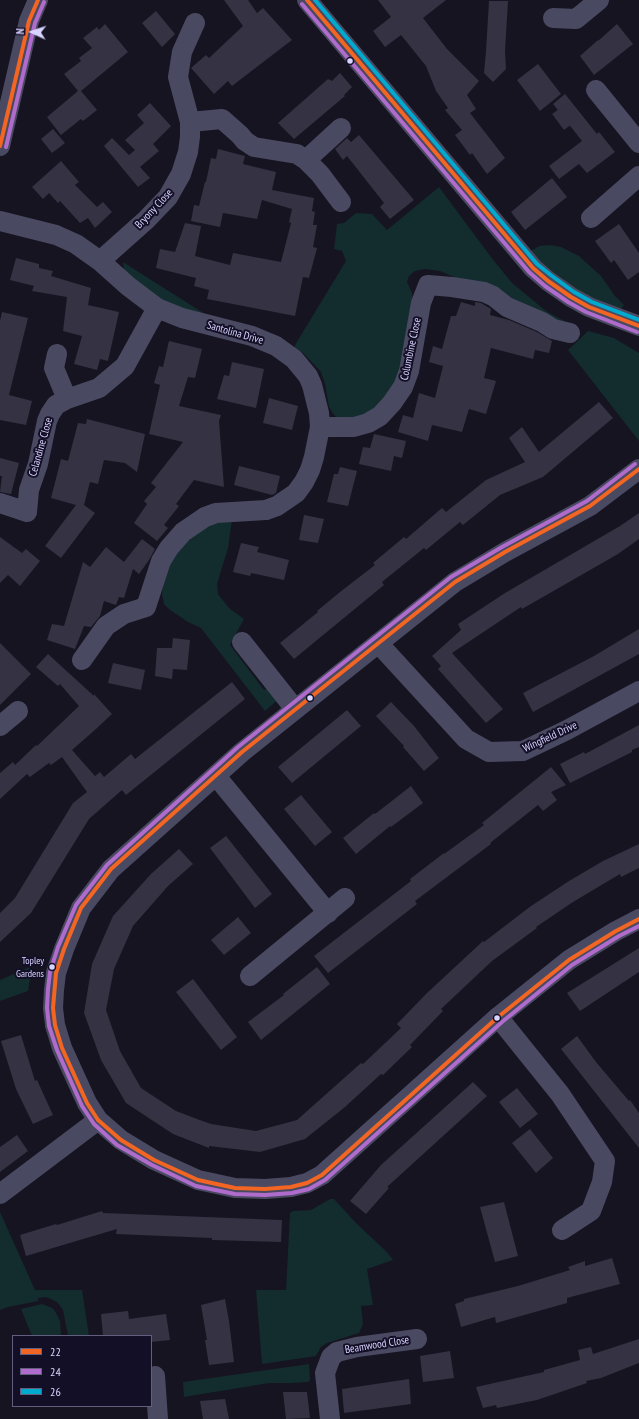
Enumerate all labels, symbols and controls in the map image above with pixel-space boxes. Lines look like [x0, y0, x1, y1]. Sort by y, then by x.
north arrow [12, 12, 52, 52]
text: N [13, 28, 27, 35]
unlabelled marker [345, 56, 355, 66]
street label: Bryony Close [132, 187, 176, 231]
street label: Columbine Close [398, 317, 424, 381]
street label: Santolina Drive [205, 319, 265, 347]
street label: Celandine Close [26, 416, 56, 478]
unlabelled marker [305, 693, 315, 703]
street label: Wingfield Drive [521, 719, 579, 755]
place label: Topley Gardens [16, 955, 44, 978]
marker: Topley Gardens [47, 962, 57, 972]
unlabelled marker [492, 1013, 502, 1023]
street label: Beamwood Close [344, 1333, 410, 1357]
legend [12, 1335, 152, 1407]
text: 22 [50, 1344, 61, 1359]
text: 24 [50, 1364, 61, 1379]
text: 26 [50, 1384, 61, 1399]

